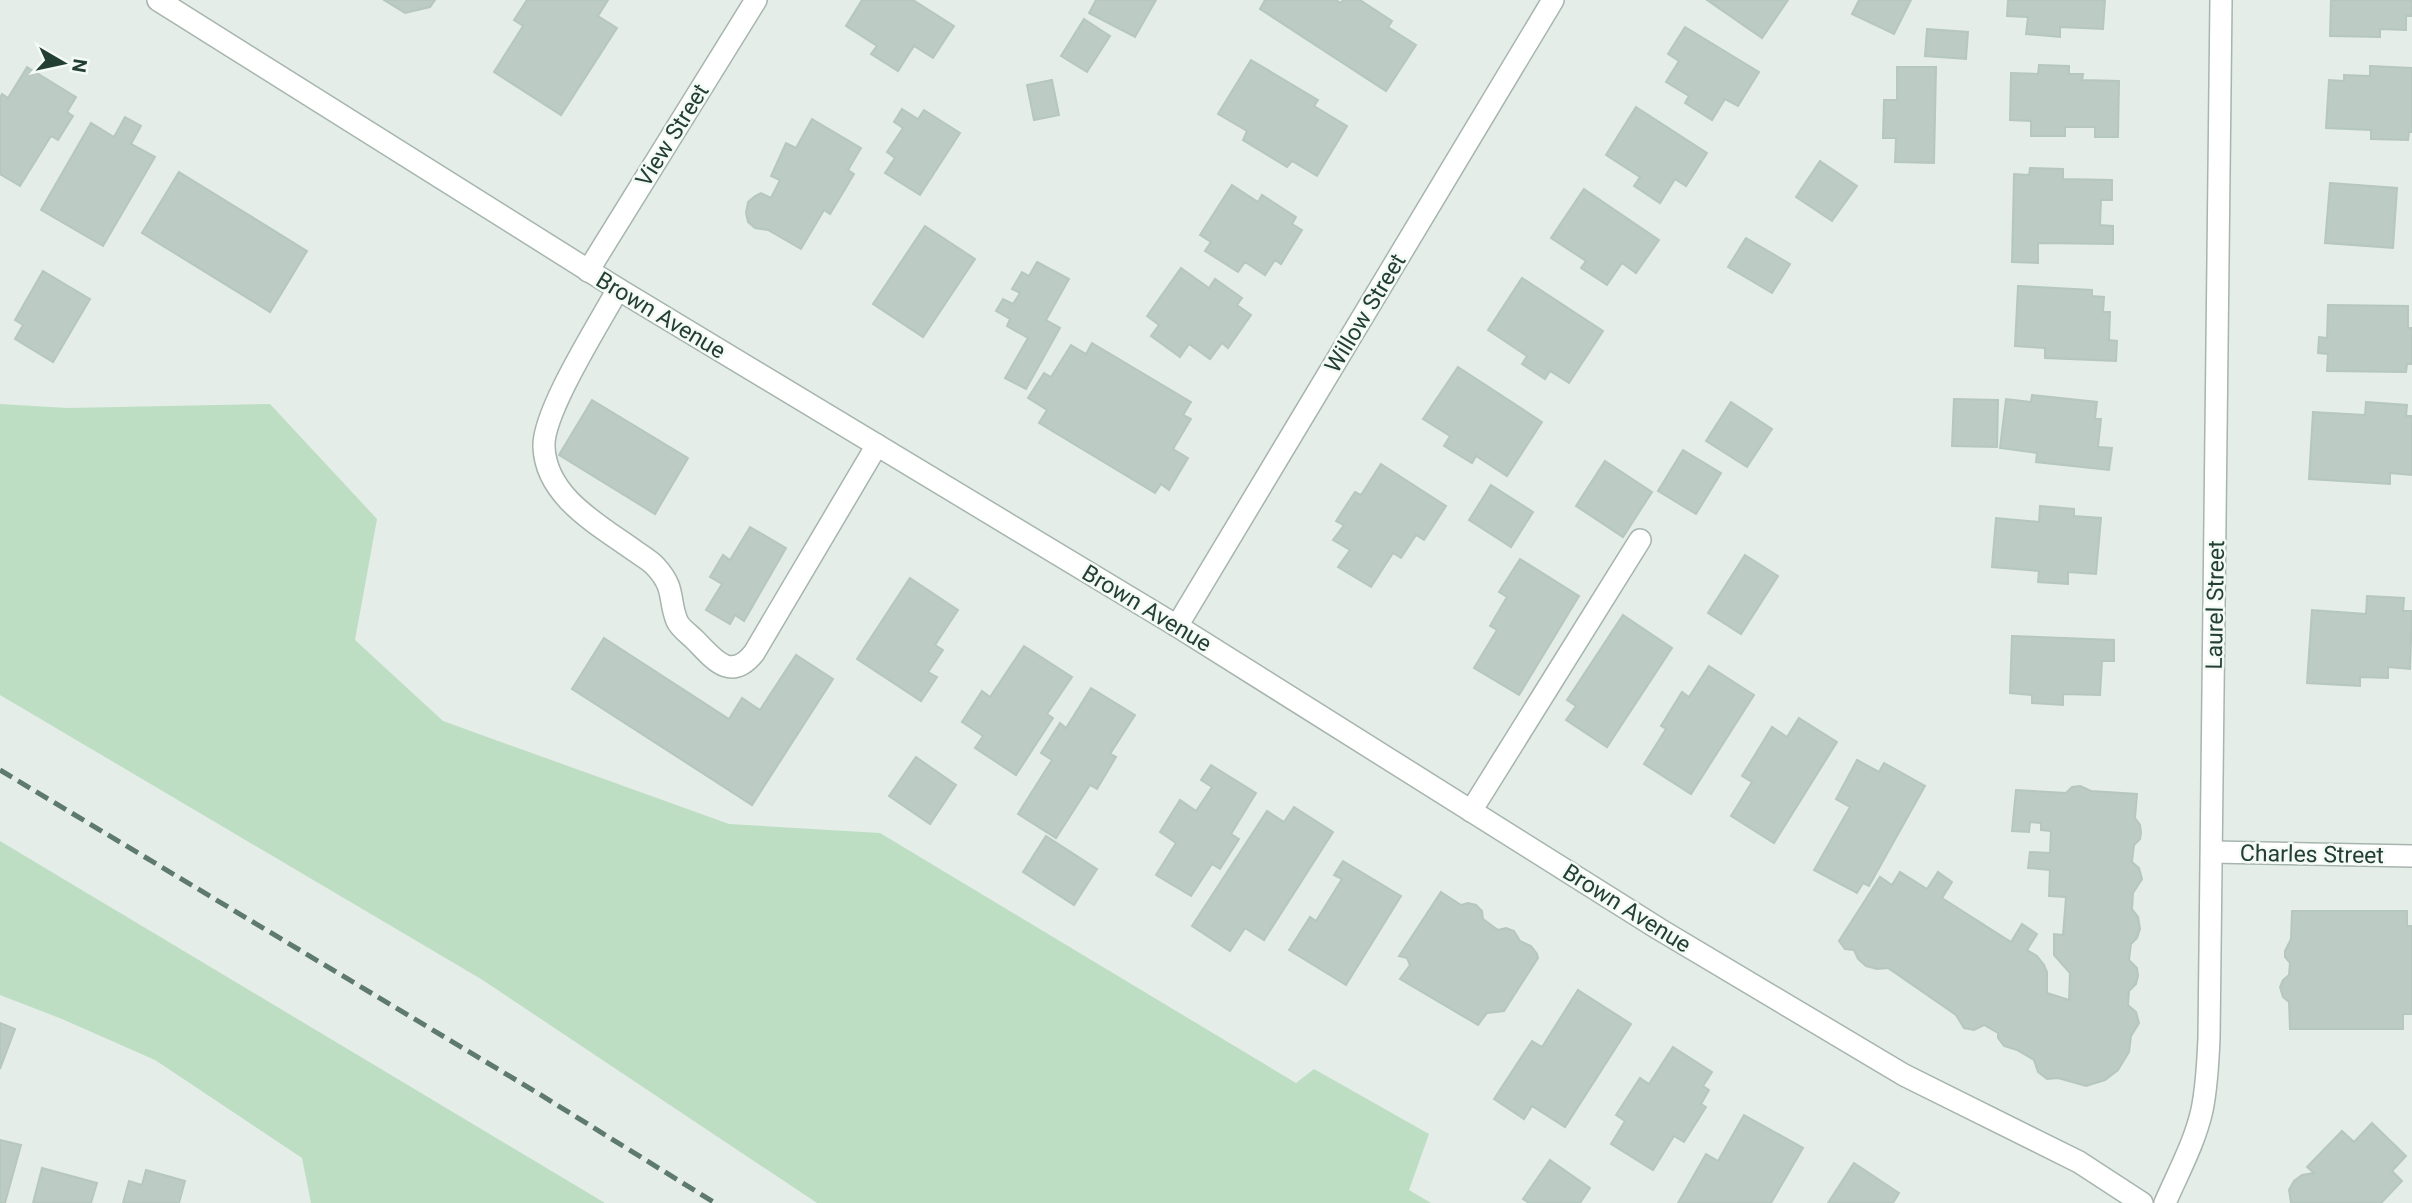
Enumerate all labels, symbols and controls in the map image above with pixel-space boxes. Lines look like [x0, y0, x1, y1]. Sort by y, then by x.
north arrow [28, 28, 98, 98]
text: N [67, 57, 92, 74]
street label: View Street [630, 79, 715, 192]
street label: Willow Street [1319, 249, 1411, 378]
street label: Brown Avenue [591, 266, 730, 365]
street label: Laurel Street [2201, 540, 2230, 670]
street label: Brown Avenue [1077, 559, 1216, 658]
street label: Charles Street [2240, 840, 2384, 869]
street label: Brown Avenue [1558, 858, 1696, 959]

